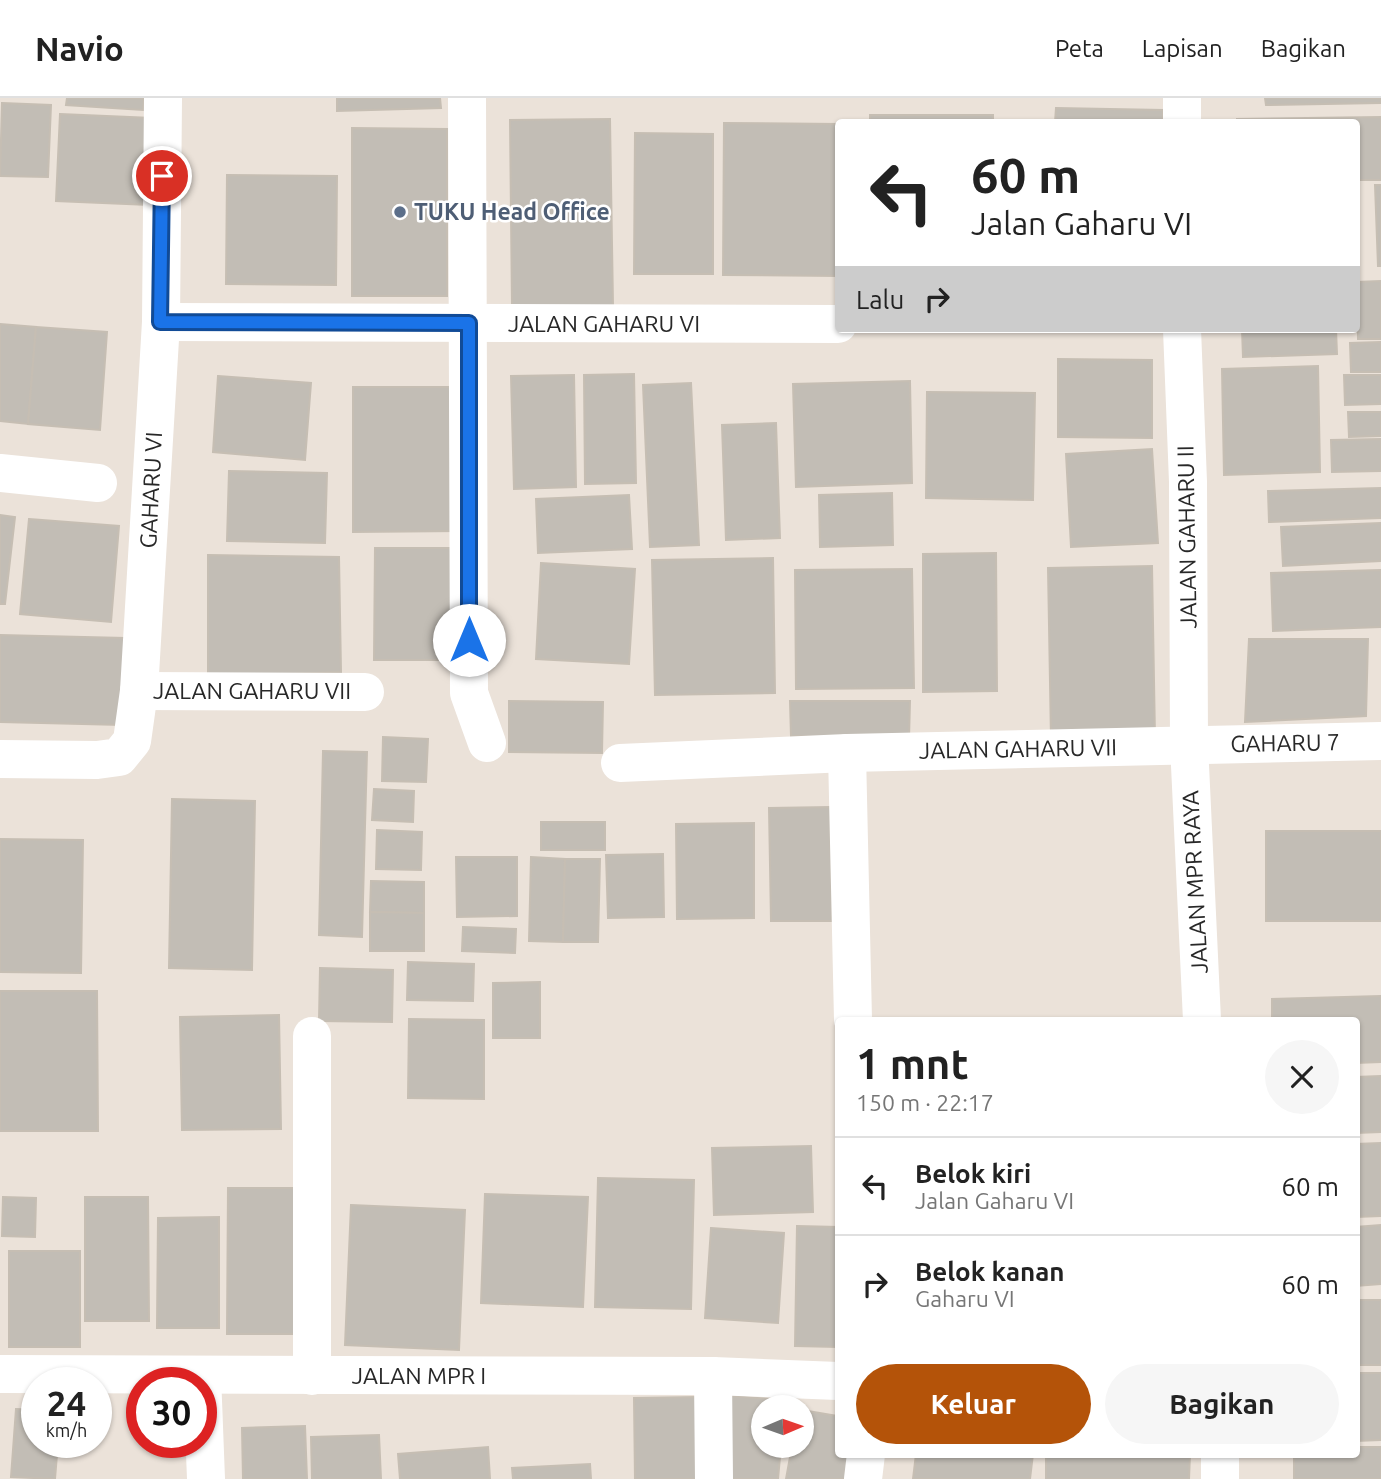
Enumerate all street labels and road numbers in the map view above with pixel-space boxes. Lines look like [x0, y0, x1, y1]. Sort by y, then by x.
street label: JALAN GAHARU VI [508, 311, 700, 336]
street label: GAHARU VI [135, 431, 166, 549]
street label: JALAN GAHARU II [1172, 445, 1201, 629]
street label: JALAN GAHARU VII [153, 678, 351, 703]
street label: GAHARU 7 [1230, 729, 1340, 756]
street label: JALAN GAHARU VII [919, 734, 1117, 763]
street label: JALAN MPR RAYA [1177, 790, 1212, 974]
street label: JALAN MPR I [352, 1363, 486, 1388]

